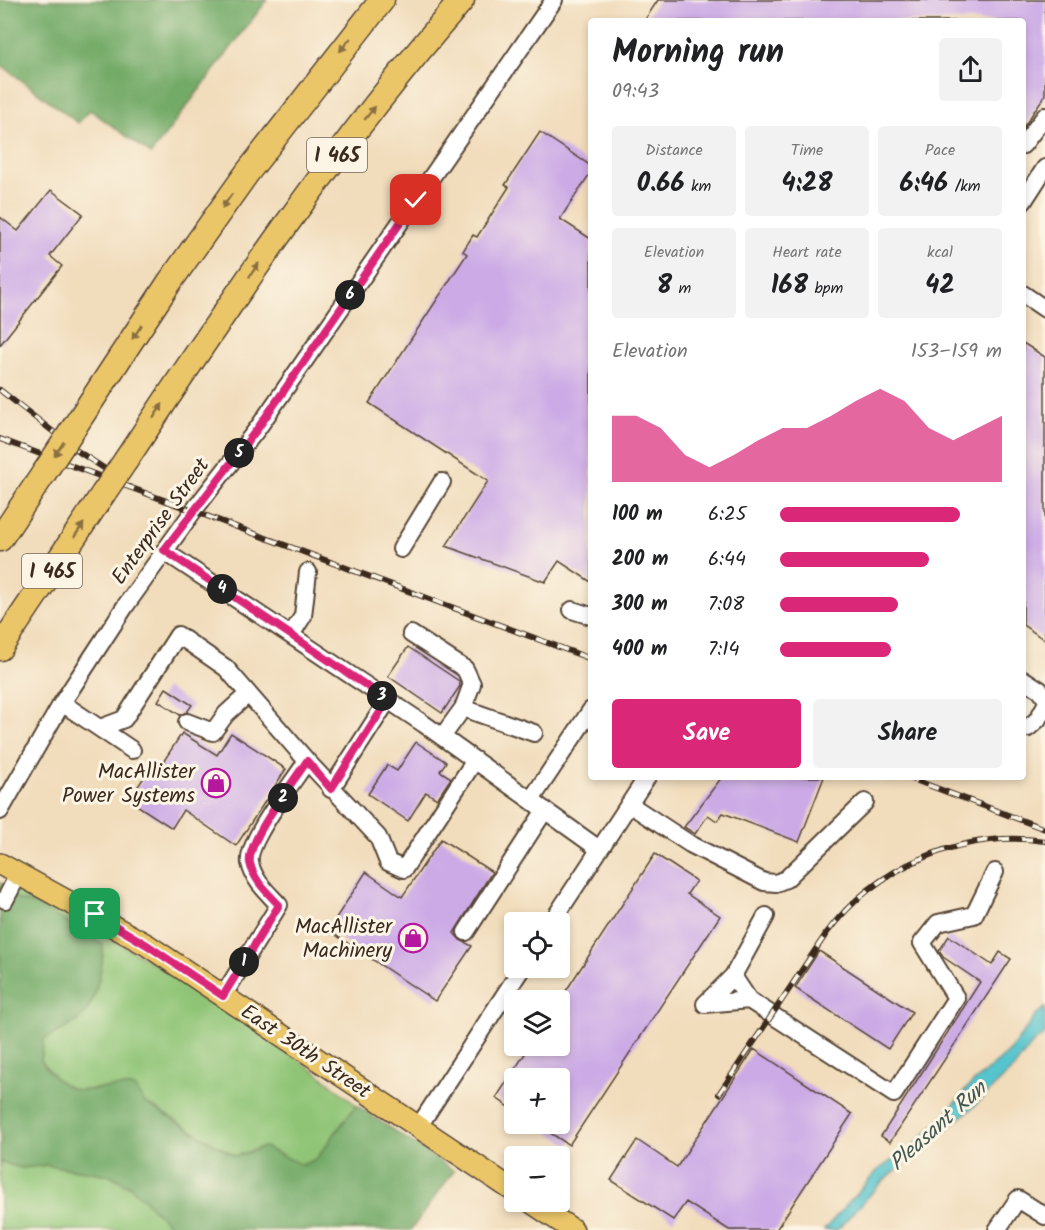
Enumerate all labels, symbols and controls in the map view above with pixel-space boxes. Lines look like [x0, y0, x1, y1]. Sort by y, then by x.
text: Morning run [612, 27, 784, 80]
one-way arrow [339, 37, 352, 52]
button: share [939, 38, 1002, 101]
text: 09:43 [612, 76, 659, 108]
one-way arrow [363, 105, 376, 121]
road number: I 465 [307, 138, 367, 172]
text: Distance [645, 138, 703, 163]
text: Time [791, 138, 823, 163]
text: Pace [925, 138, 955, 163]
text: 0.66 [637, 163, 685, 205]
text: 4:28 [781, 163, 833, 205]
text: 6:46 [899, 163, 948, 205]
pin [390, 174, 441, 225]
text: km [685, 174, 711, 199]
text: /km [948, 174, 981, 199]
icon: check [399, 183, 432, 216]
one-way arrow [221, 192, 233, 208]
text: Elevation [644, 240, 704, 265]
text: Heart rate [772, 240, 842, 265]
text: kcal [927, 240, 953, 265]
one-way arrow [248, 262, 260, 278]
text: 8 [657, 265, 672, 307]
text: 168 [771, 265, 808, 307]
text: 42 [925, 265, 955, 307]
text: m [672, 276, 691, 301]
text: bpm [808, 276, 843, 301]
pin: 6 [335, 280, 365, 310]
text: 6 [346, 282, 354, 307]
one-way arrow [131, 324, 142, 340]
text: Elevation [612, 336, 688, 368]
text: 153–159 m [911, 336, 1002, 368]
one-way arrow [152, 403, 163, 419]
pin: 5 [224, 438, 254, 468]
text: 5 [235, 440, 243, 465]
one-way arrow [54, 441, 65, 457]
street label: Enterprise Street [104, 451, 219, 592]
text: 100 m [612, 499, 663, 531]
text: 6:25 [708, 499, 746, 531]
one-way arrow [73, 522, 84, 538]
text: 200 m [612, 544, 668, 576]
text: 6:44 [708, 544, 746, 576]
road number: I 465 [22, 554, 82, 588]
pin: 4 [207, 574, 237, 604]
text: 4 [218, 576, 226, 601]
text: 300 m [612, 589, 668, 621]
text: 7:08 [708, 589, 744, 621]
text: 400 m [612, 634, 668, 666]
text: 7:14 [708, 634, 739, 666]
pin: 3 [367, 681, 397, 711]
text: 3 [378, 683, 386, 708]
button: Save [612, 699, 801, 768]
button: Share [813, 699, 1002, 768]
place label: MacAllister Power Systems [62, 756, 196, 813]
shop icon: MacAllister Power Systems [200, 767, 232, 799]
pin: 2 [268, 783, 298, 813]
text: 2 [278, 785, 288, 810]
pin [69, 888, 120, 939]
icon: arrive [78, 897, 111, 930]
place label: MacAllister Machinery [295, 911, 393, 968]
map controls [504, 912, 570, 1212]
button: locate [504, 912, 570, 978]
shop icon: MacAllister Machinery [397, 922, 429, 954]
pin: 1 [229, 947, 259, 977]
text: 1 [242, 949, 246, 974]
button: layers [504, 990, 570, 1056]
street label: East 30th Street [233, 996, 378, 1109]
button: + [504, 1068, 570, 1134]
water label: Pleasant Run [882, 1072, 997, 1181]
button: − [504, 1146, 570, 1212]

